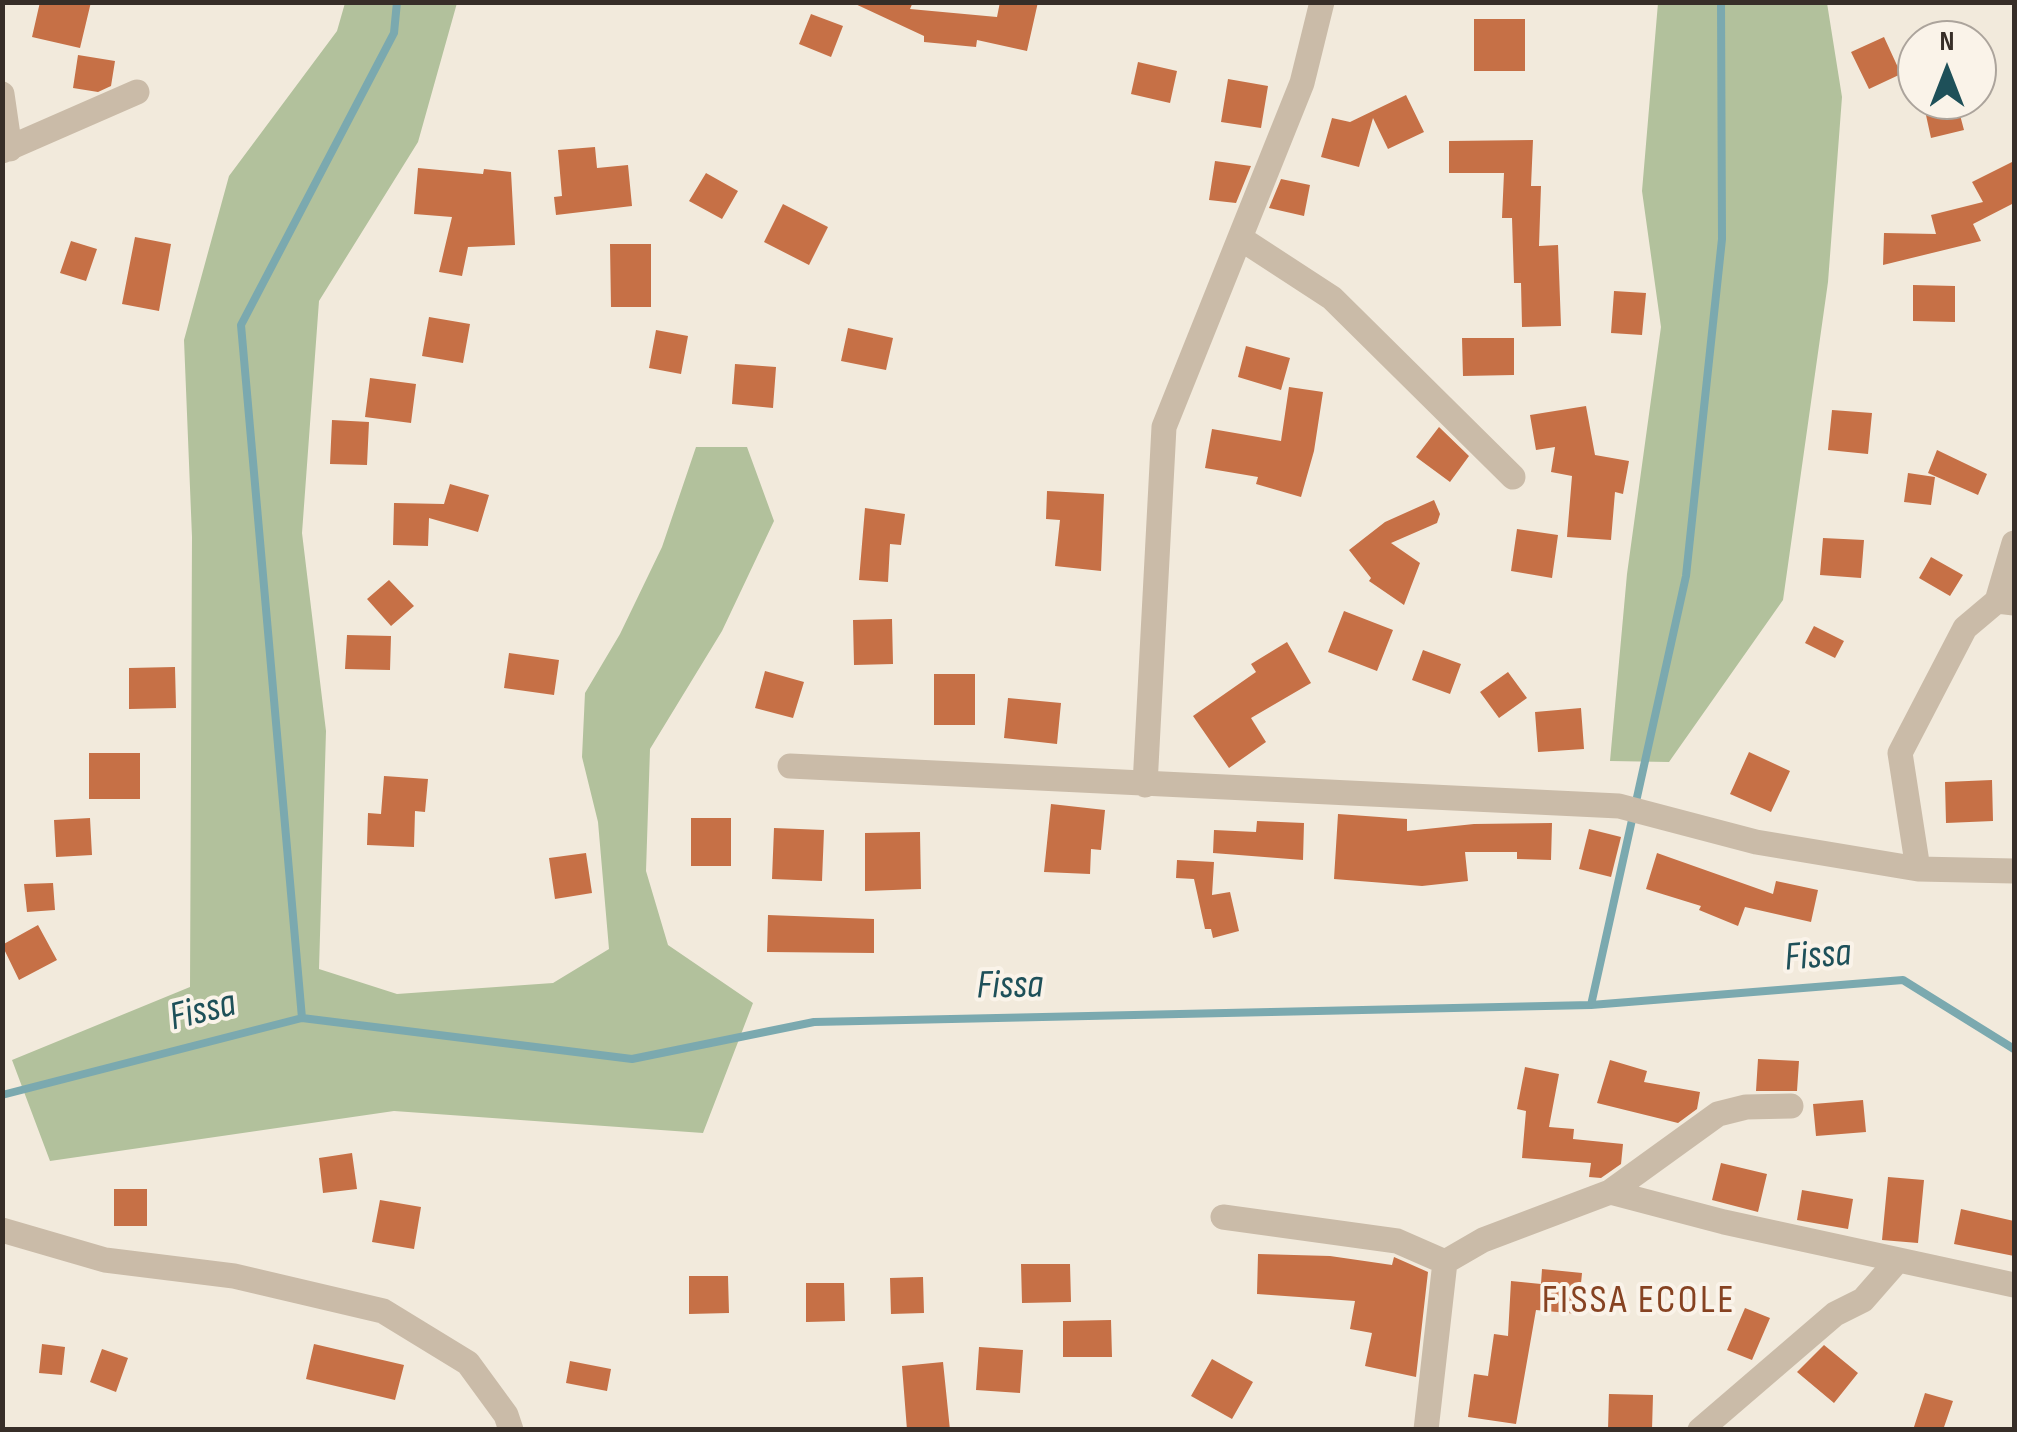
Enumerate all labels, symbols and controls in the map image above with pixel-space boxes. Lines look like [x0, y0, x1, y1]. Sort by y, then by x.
north arrow [1897, 20, 1997, 120]
text: N [1940, 25, 1954, 58]
water label: Fissa [1783, 930, 1853, 984]
water label: Fissa [976, 962, 1044, 1012]
water label: Fissa [165, 981, 241, 1043]
district label: FISSA ECOLE [1542, 1278, 1736, 1326]

